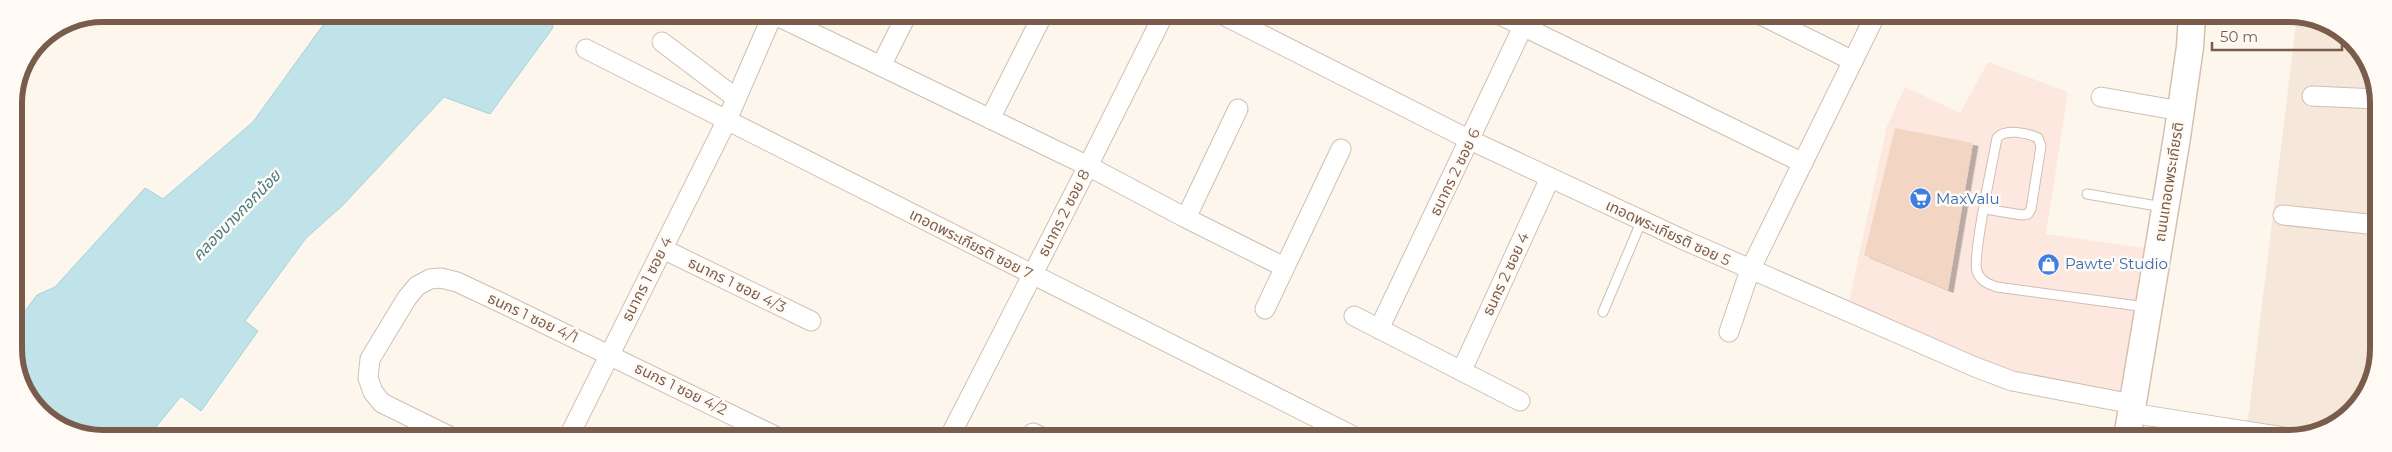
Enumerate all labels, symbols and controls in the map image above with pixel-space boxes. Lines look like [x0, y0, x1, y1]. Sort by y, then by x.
scale bar [2212, 20, 2342, 52]
text: 50 m [2220, 27, 2258, 46]
street label: ถนนเทอดพระเกียรติ [2150, 121, 2187, 243]
street label: ธนากร 2 ซอย 6 [1425, 125, 1484, 219]
water label: คลองบางกอกน้อย [188, 165, 285, 265]
street label: ธนากร 2 ซอย 8 [1033, 166, 1094, 260]
supermarket icon: MaxValu [1908, 187, 1932, 211]
place label: MaxValu [1936, 189, 1999, 208]
street label: เทอดพระเกียรติ ซอย 5 [1603, 195, 1734, 270]
street label: เทอดพระเกียรติ ซอย 7 [906, 204, 1036, 283]
street label: ธนกร 2 ซอย 4 [1478, 229, 1533, 318]
street label: ธนากร 1 ซอย 4 [617, 233, 676, 324]
shop icon: Pawte' Studio [2037, 252, 2061, 276]
street label: ธนากร 1 ซอย 4/3 [685, 253, 789, 316]
place label: Pawte' Studio [2065, 254, 2168, 273]
street label: ธนกร 1 ซอย 4/1 [485, 288, 582, 347]
street label: ธนกร 1 ซอย 4/2 [632, 358, 731, 419]

